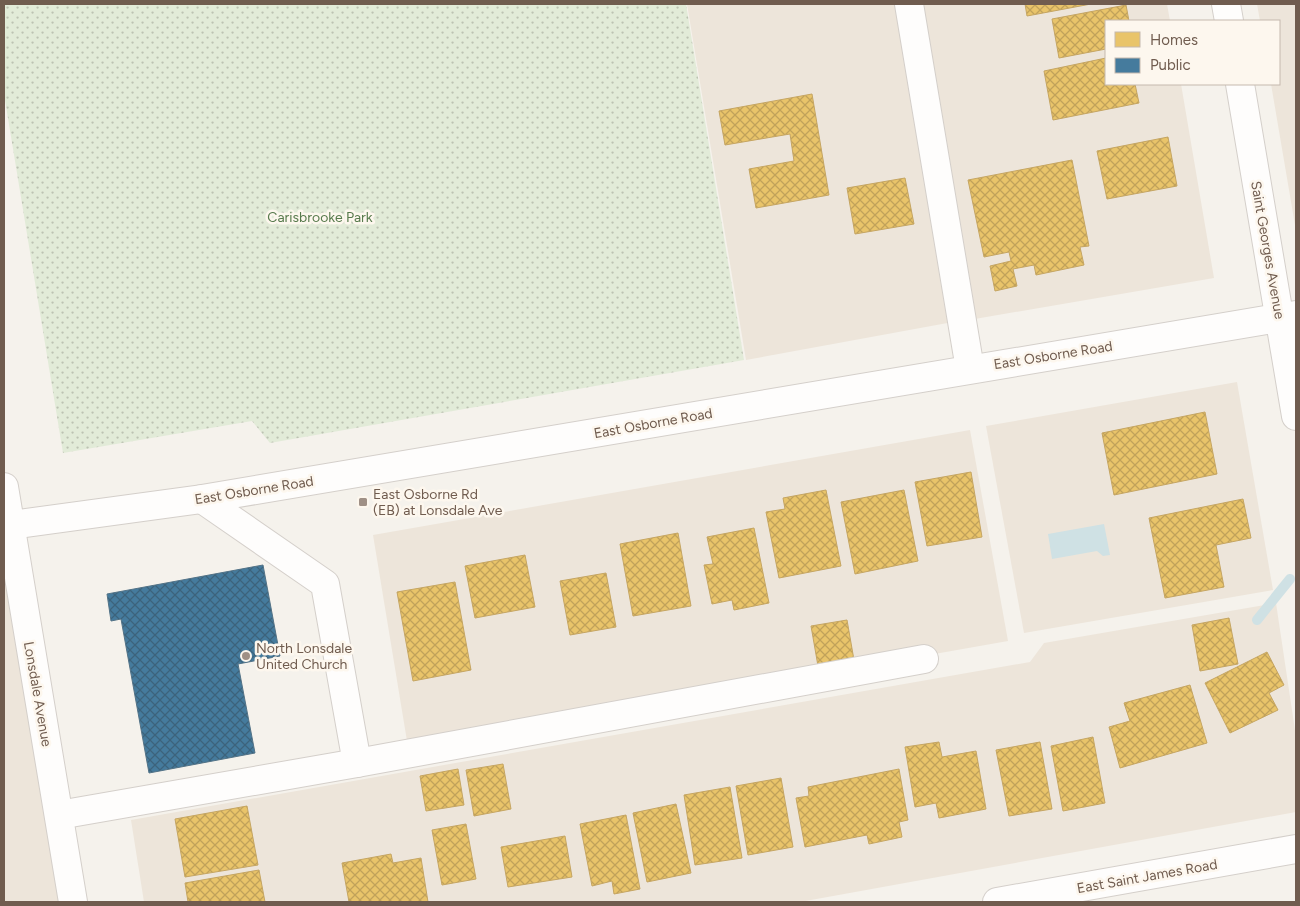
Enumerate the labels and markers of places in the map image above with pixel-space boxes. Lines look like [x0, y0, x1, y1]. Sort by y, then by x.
place label: East Osborne Rd (EB) at Lonsdale Ave [373, 486, 503, 519]
marker: East Osborne Rd (EB) at Lonsdale Ave [357, 496, 369, 508]
place label: North Lonsdale United Church [256, 640, 352, 673]
marker: North Lonsdale United Church [240, 650, 252, 662]

